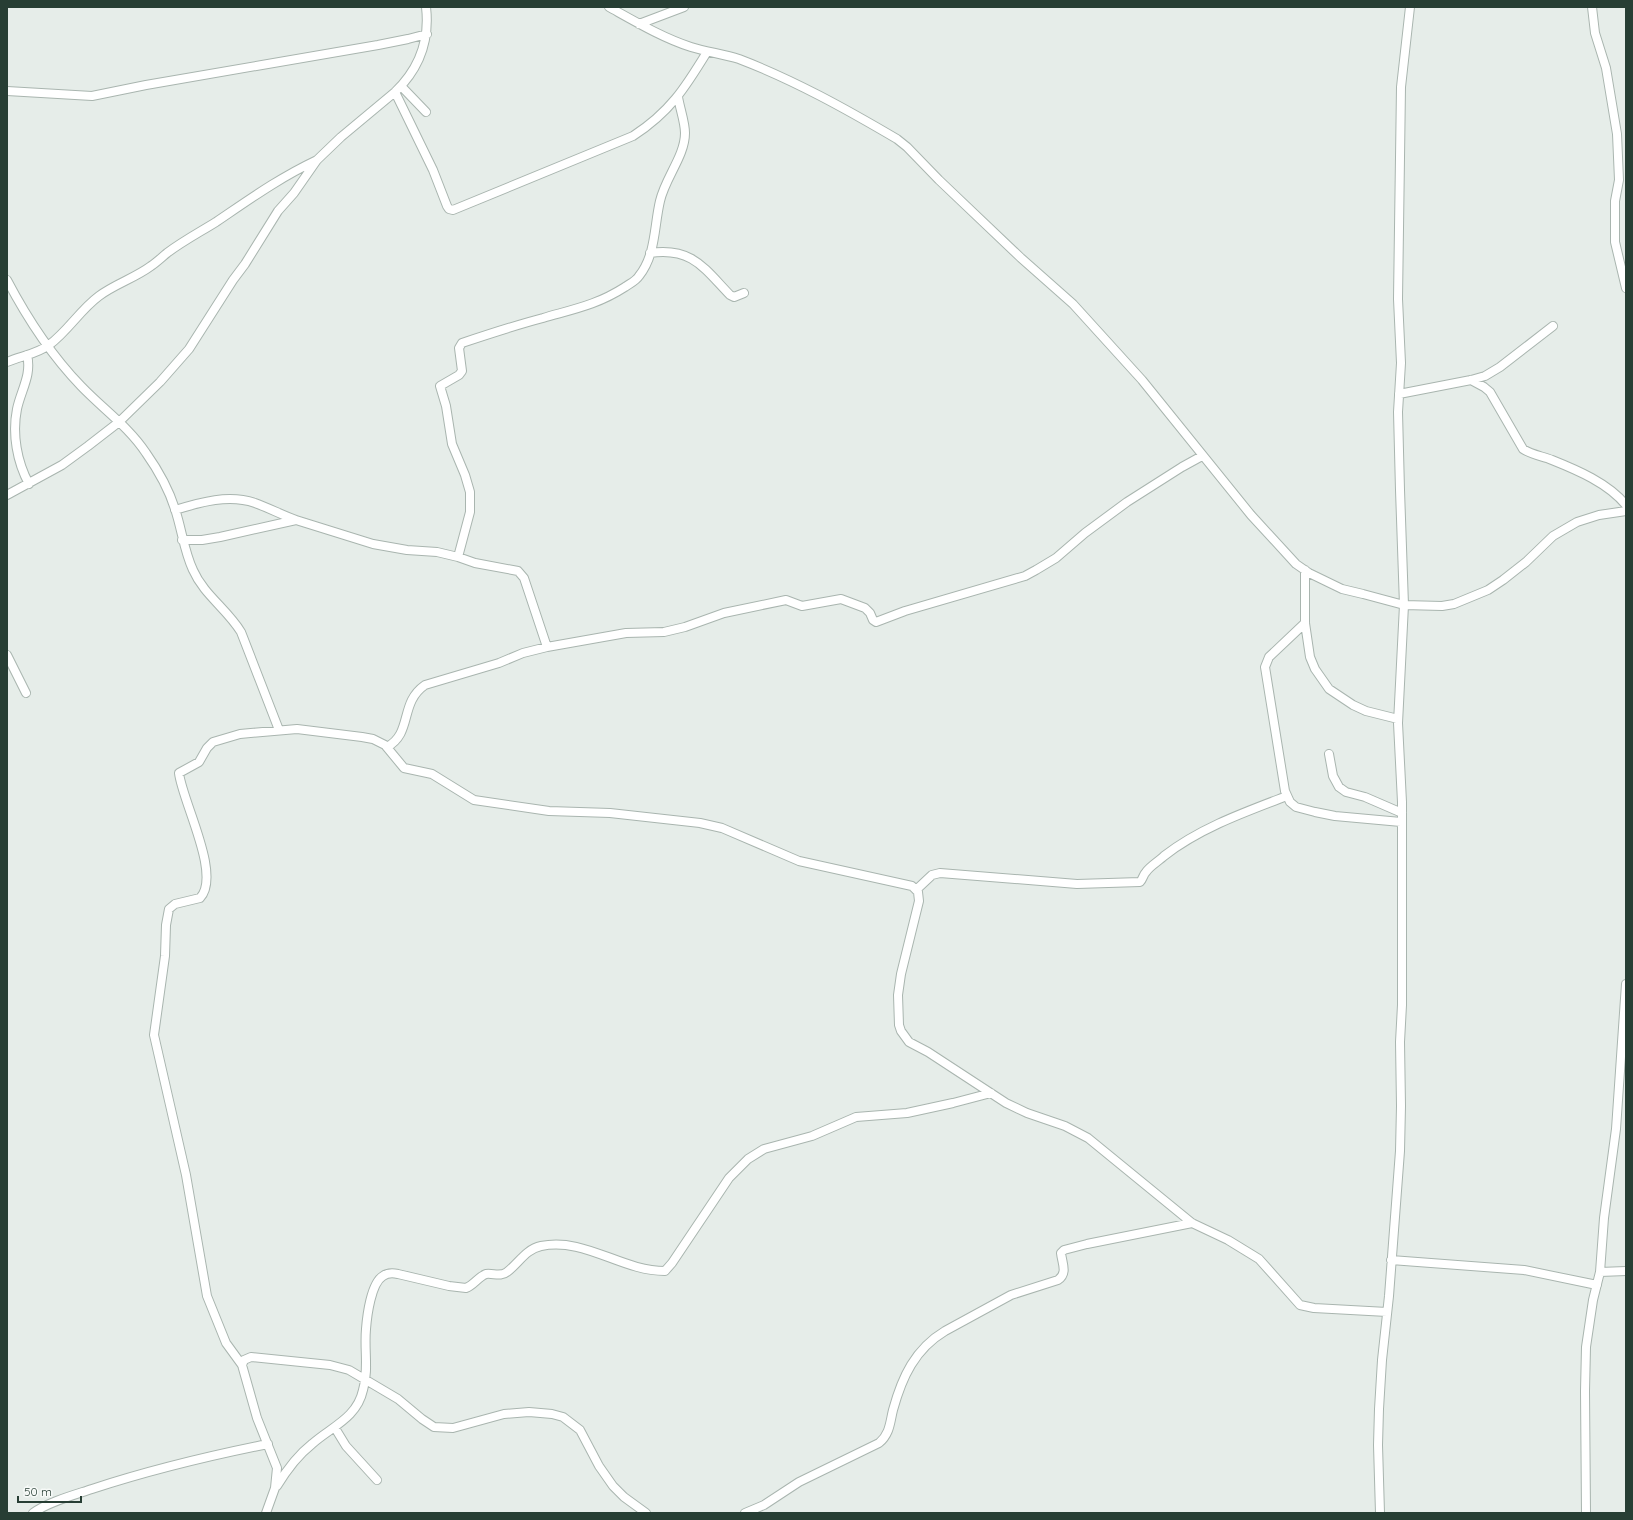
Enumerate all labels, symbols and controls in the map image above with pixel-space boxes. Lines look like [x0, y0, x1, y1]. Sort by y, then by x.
scale bar [18, 1478, 81, 1504]
text: 50 m [24, 1484, 52, 1499]

